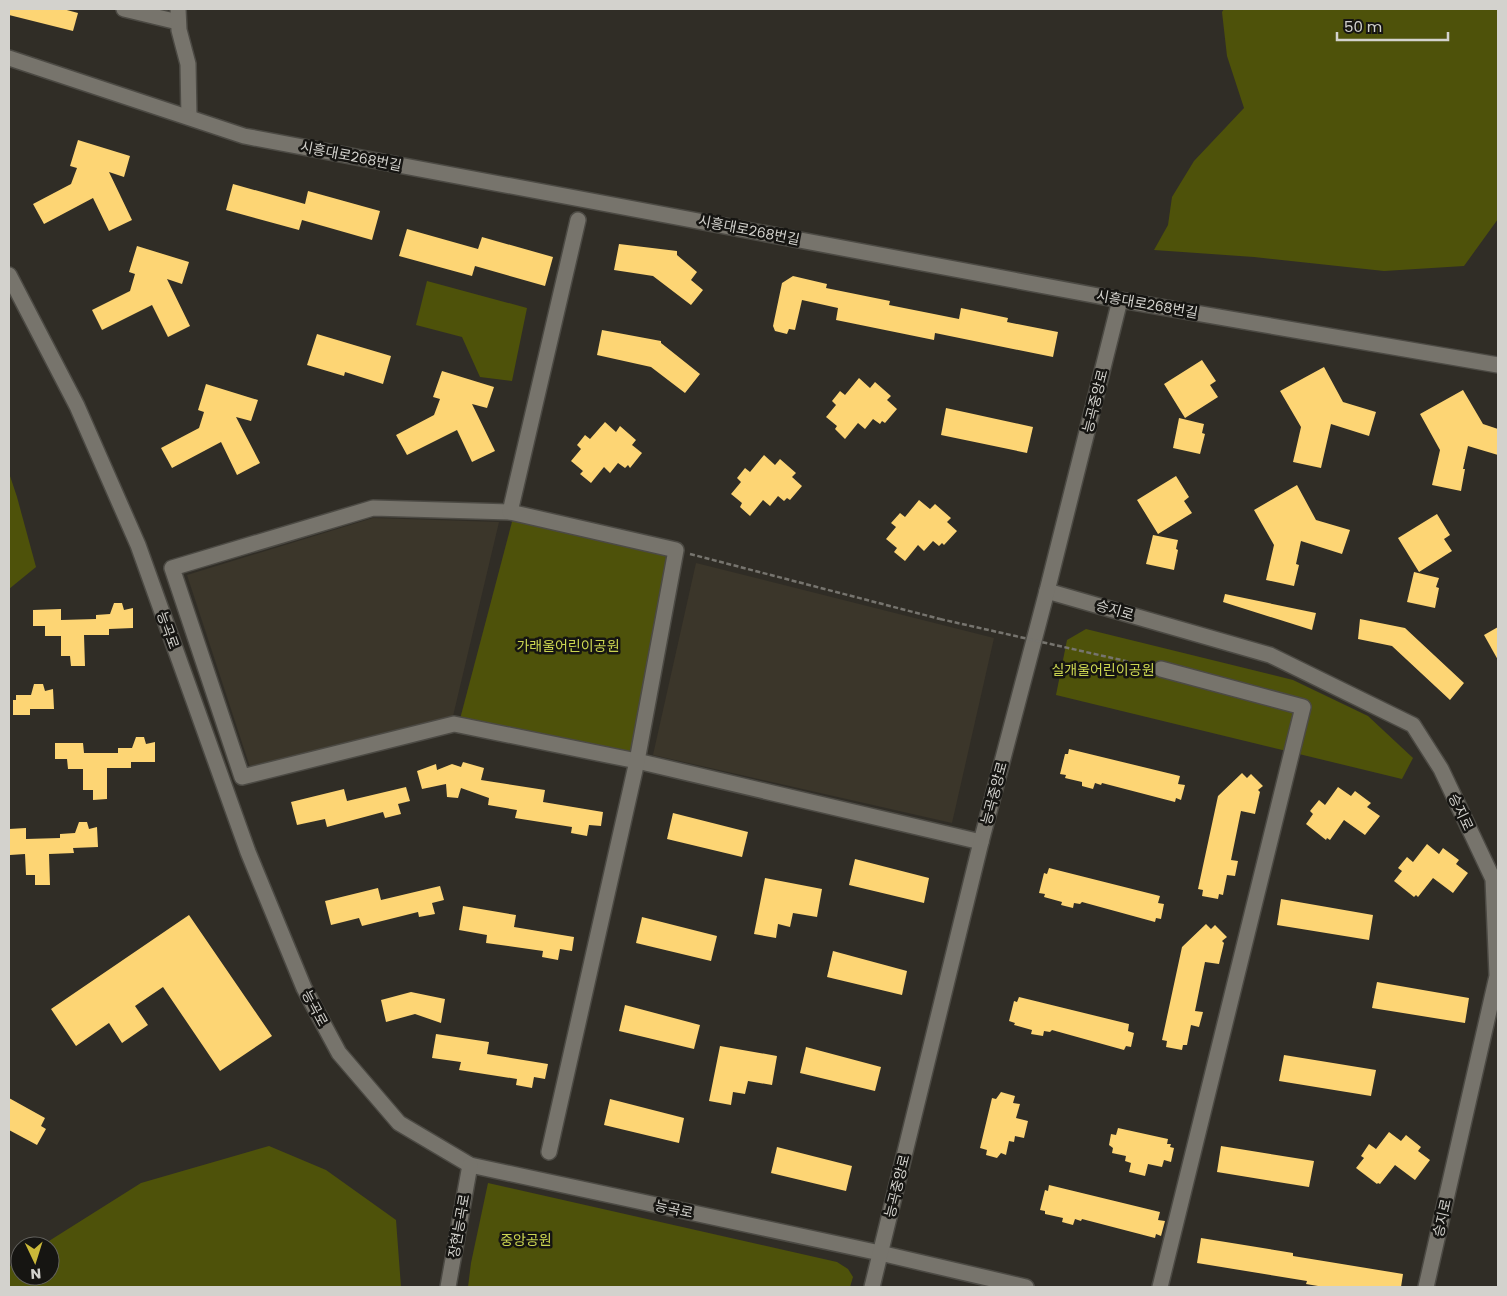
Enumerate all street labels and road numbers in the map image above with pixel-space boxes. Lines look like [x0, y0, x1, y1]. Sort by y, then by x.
street label: 시흥대로268번길 [299, 136, 403, 176]
street label: 시흥대로268번길 [697, 210, 801, 250]
street label: 시흥대로268번길 [1095, 285, 1199, 323]
street label: 능곡중앙로 [1078, 367, 1113, 435]
street label: 승지로 [1094, 595, 1136, 625]
street label: 능곡로 [152, 608, 184, 652]
street label: 능곡중앙로 [976, 759, 1012, 827]
street label: 승지로 [1444, 790, 1478, 834]
street label: 능곡로 [297, 986, 333, 1030]
street label: 능곡중앙로 [880, 1152, 915, 1220]
street label: 장현능곡로 [444, 1192, 474, 1259]
street label: 능곡로 [653, 1195, 695, 1223]
street label: 승지로 [1428, 1197, 1456, 1239]

